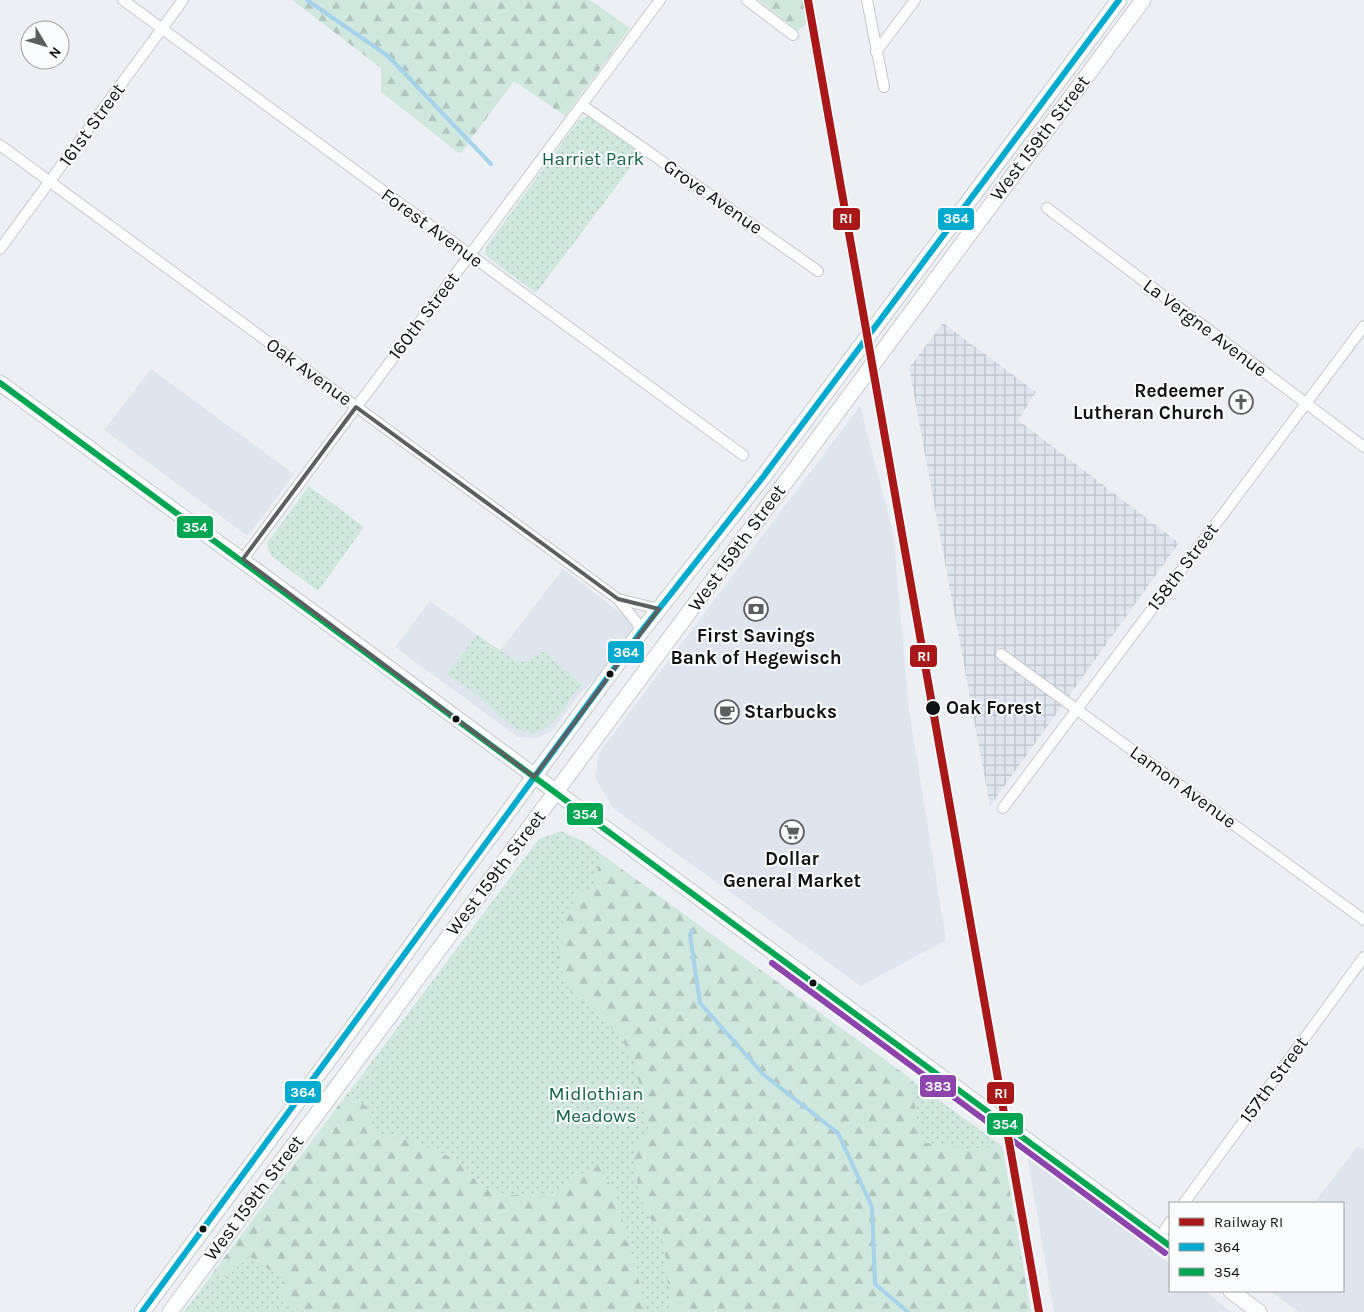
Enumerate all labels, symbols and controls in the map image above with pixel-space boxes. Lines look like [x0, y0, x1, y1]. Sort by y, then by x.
north arrow [20, 20, 70, 70]
text: N [45, 44, 65, 62]
street label: West 159th Street [986, 71, 1094, 205]
street label: 161st Street [55, 79, 129, 171]
park label: Harriet Park [542, 148, 645, 170]
street label: Grove Avenue [659, 155, 767, 239]
street label: Forest Avenue [377, 184, 487, 272]
line badge: RI [832, 207, 861, 231]
line badge: 364 [937, 207, 975, 231]
text: RI [839, 210, 853, 227]
text: 364 [943, 210, 969, 227]
street label: 160th Street [384, 268, 464, 364]
street label: La Vergne Avenue [1139, 274, 1271, 382]
street label: Oak Avenue [262, 334, 356, 410]
place label: Redeemer Lutheran Church [1073, 380, 1225, 424]
church icon: Redeemer Lutheran Church [1228, 389, 1254, 415]
street label: West 159th Street [684, 480, 790, 616]
line badge: 354 [176, 515, 214, 539]
text: 354 [182, 519, 208, 536]
street label: 158th Street [1143, 519, 1223, 615]
bank icon: First Savings Bank of Hegewisch [743, 596, 769, 622]
place label: First Savings Bank of Hegewisch [670, 625, 842, 669]
line badge: 364 [607, 640, 645, 664]
text: 364 [613, 644, 639, 661]
line badge: RI [909, 644, 938, 668]
text: RI [917, 648, 931, 665]
unlabelled marker [605, 669, 615, 679]
place label: Oak Forest [946, 697, 1042, 719]
cafe icon: Starbucks [714, 699, 740, 725]
marker: Oak Forest [924, 699, 942, 717]
place label: Starbucks [744, 701, 837, 723]
unlabelled marker [451, 714, 461, 724]
street label: Lamon Avenue [1126, 741, 1240, 833]
line badge: 354 [566, 802, 604, 826]
street label: West 159th Street [442, 806, 550, 940]
text: 354 [572, 806, 598, 823]
supermarket icon: Dollar General Market [779, 819, 805, 845]
place label: Dollar General Market [723, 848, 861, 892]
unlabelled marker [808, 978, 818, 988]
street label: 157th Street [1235, 1033, 1313, 1127]
line badge: 383 [919, 1074, 957, 1098]
text: 383 [925, 1078, 951, 1095]
line badge: 364 [284, 1080, 322, 1104]
line badge: RI [986, 1081, 1015, 1105]
park label: Midlothian Meadows [549, 1083, 643, 1127]
text: 364 [290, 1084, 316, 1101]
text: RI [994, 1085, 1008, 1102]
line badge: 354 [986, 1112, 1024, 1136]
text: 354 [992, 1116, 1018, 1133]
street label: West 159th Street [200, 1131, 308, 1265]
legend [1169, 1202, 1344, 1292]
text: Railway RI [1214, 1213, 1283, 1231]
unlabelled marker [198, 1224, 208, 1234]
text: 364 [1214, 1238, 1240, 1256]
text: 354 [1214, 1263, 1240, 1281]

